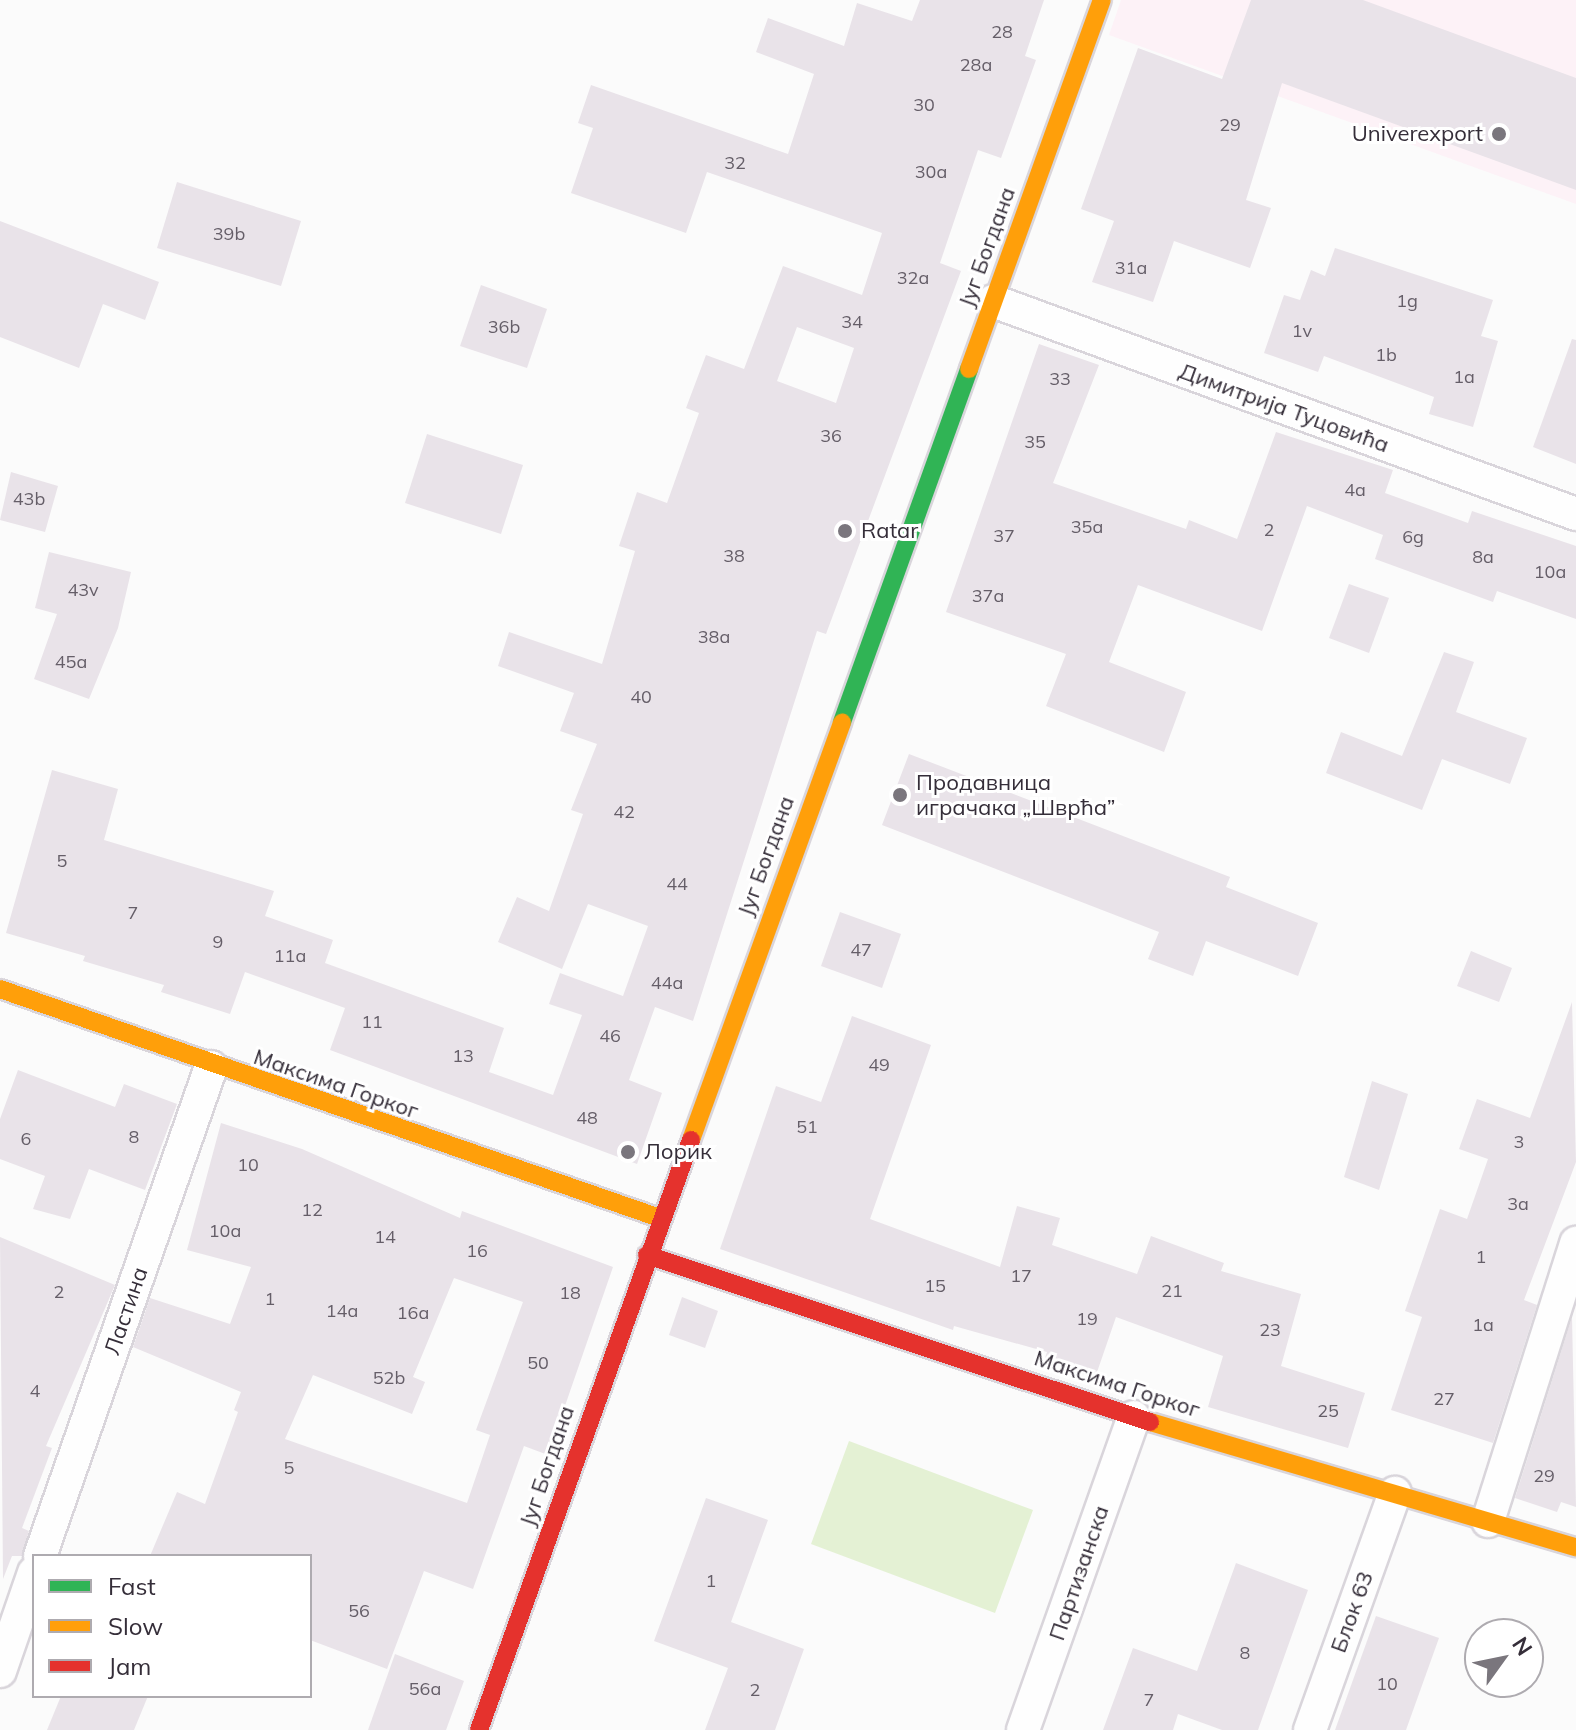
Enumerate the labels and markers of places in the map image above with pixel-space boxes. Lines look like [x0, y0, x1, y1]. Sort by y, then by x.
place label: Univerexport [1352, 121, 1483, 147]
marker: Univerexport [1490, 125, 1508, 143]
place label: Ratar [861, 518, 918, 544]
marker: Ratar [836, 522, 854, 540]
place label: Продавница играчака „Шврћа” [916, 769, 1116, 820]
marker: Продавница играчака „Шврћа” [891, 786, 909, 804]
place label: Лорик [644, 1139, 712, 1165]
marker: Лорик [619, 1143, 637, 1161]

